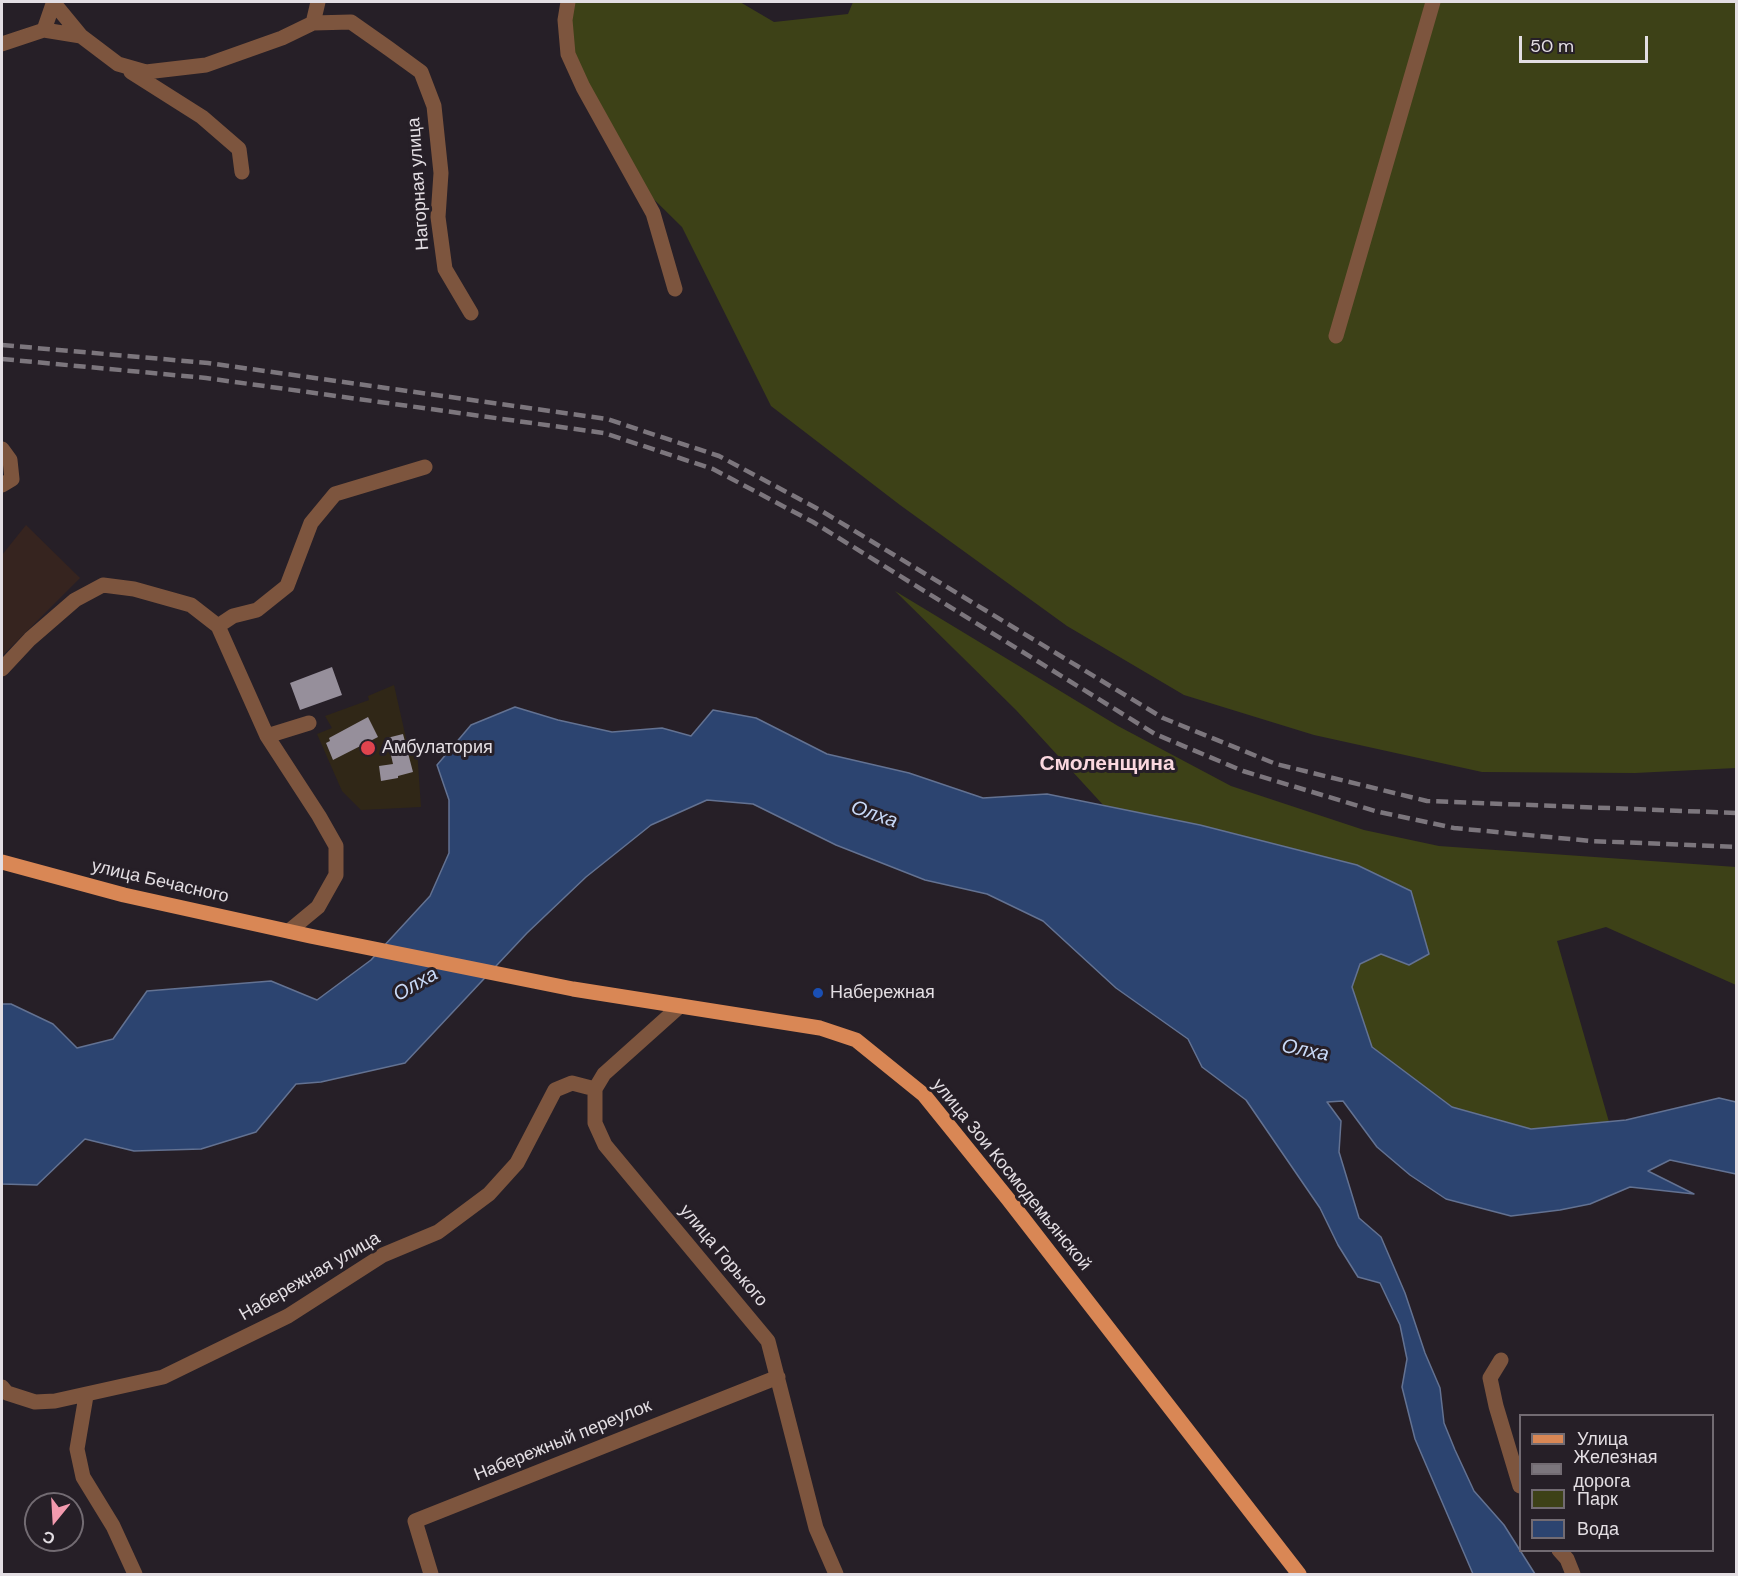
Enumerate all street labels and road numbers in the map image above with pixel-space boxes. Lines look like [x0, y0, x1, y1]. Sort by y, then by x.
street label: Нагорная улица [404, 117, 434, 251]
street label: улица Бечасного [89, 856, 231, 908]
street label: улица Зои Космодемьянской [927, 1075, 1095, 1275]
street label: улица Горького [674, 1201, 772, 1311]
street label: Набережная улица [236, 1228, 384, 1326]
street label: Набережный переулок [471, 1395, 655, 1487]

